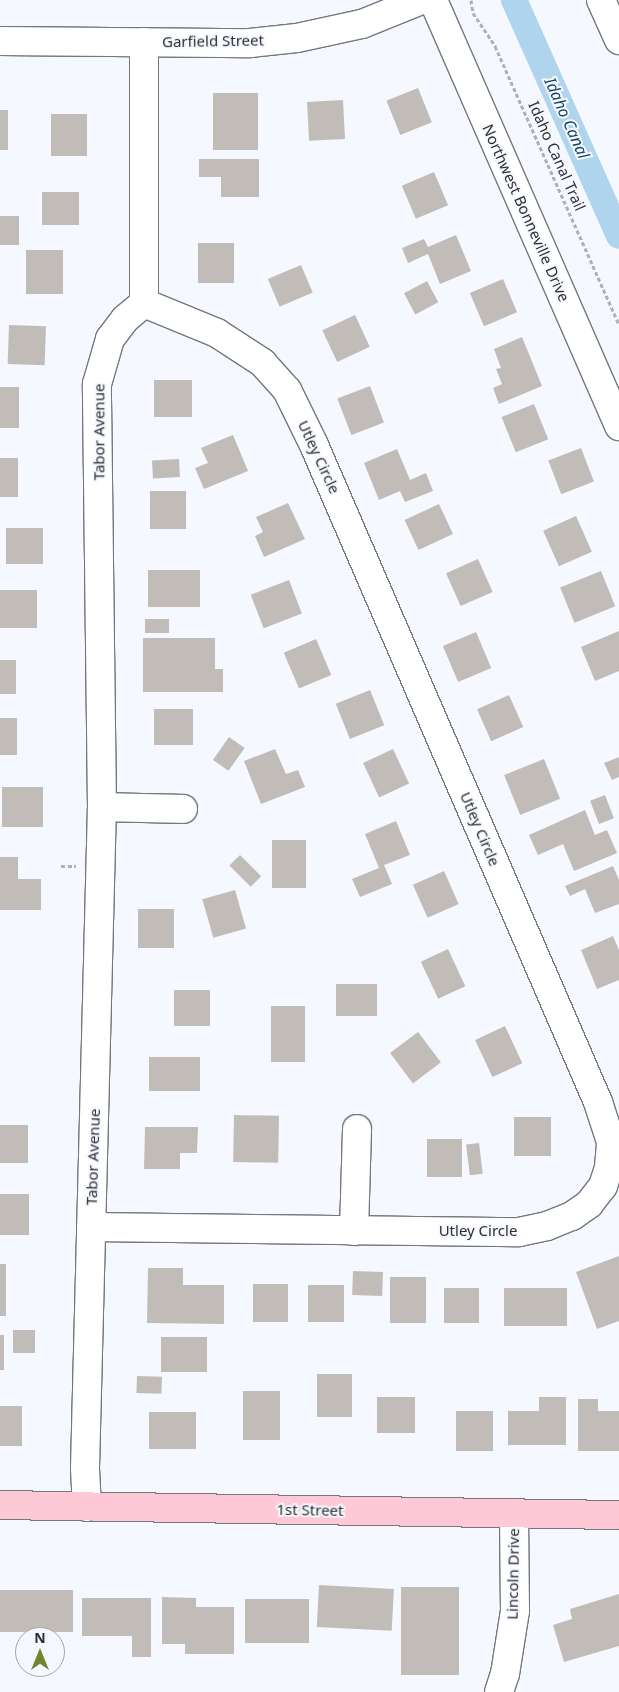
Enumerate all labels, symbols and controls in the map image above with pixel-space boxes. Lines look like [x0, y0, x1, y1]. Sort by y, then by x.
street label: Garfield Street [162, 31, 264, 51]
water label: Idaho Canal [541, 74, 593, 162]
street label: Idaho Canal Trail [525, 98, 589, 214]
street label: Northwest Bonneville Drive [479, 121, 573, 305]
street label: Tabor Avenue [90, 384, 108, 480]
street label: Utley Circle [294, 418, 344, 496]
street label: Utley Circle [456, 789, 504, 869]
street label: Tabor Avenue [82, 1108, 104, 1206]
street label: Utley Circle [439, 1222, 517, 1240]
street label: 1st Street [276, 1500, 344, 1520]
street label: Lincoln Drive [503, 1528, 523, 1620]
north arrow [15, 1627, 65, 1677]
text: N [34, 1628, 46, 1647]

